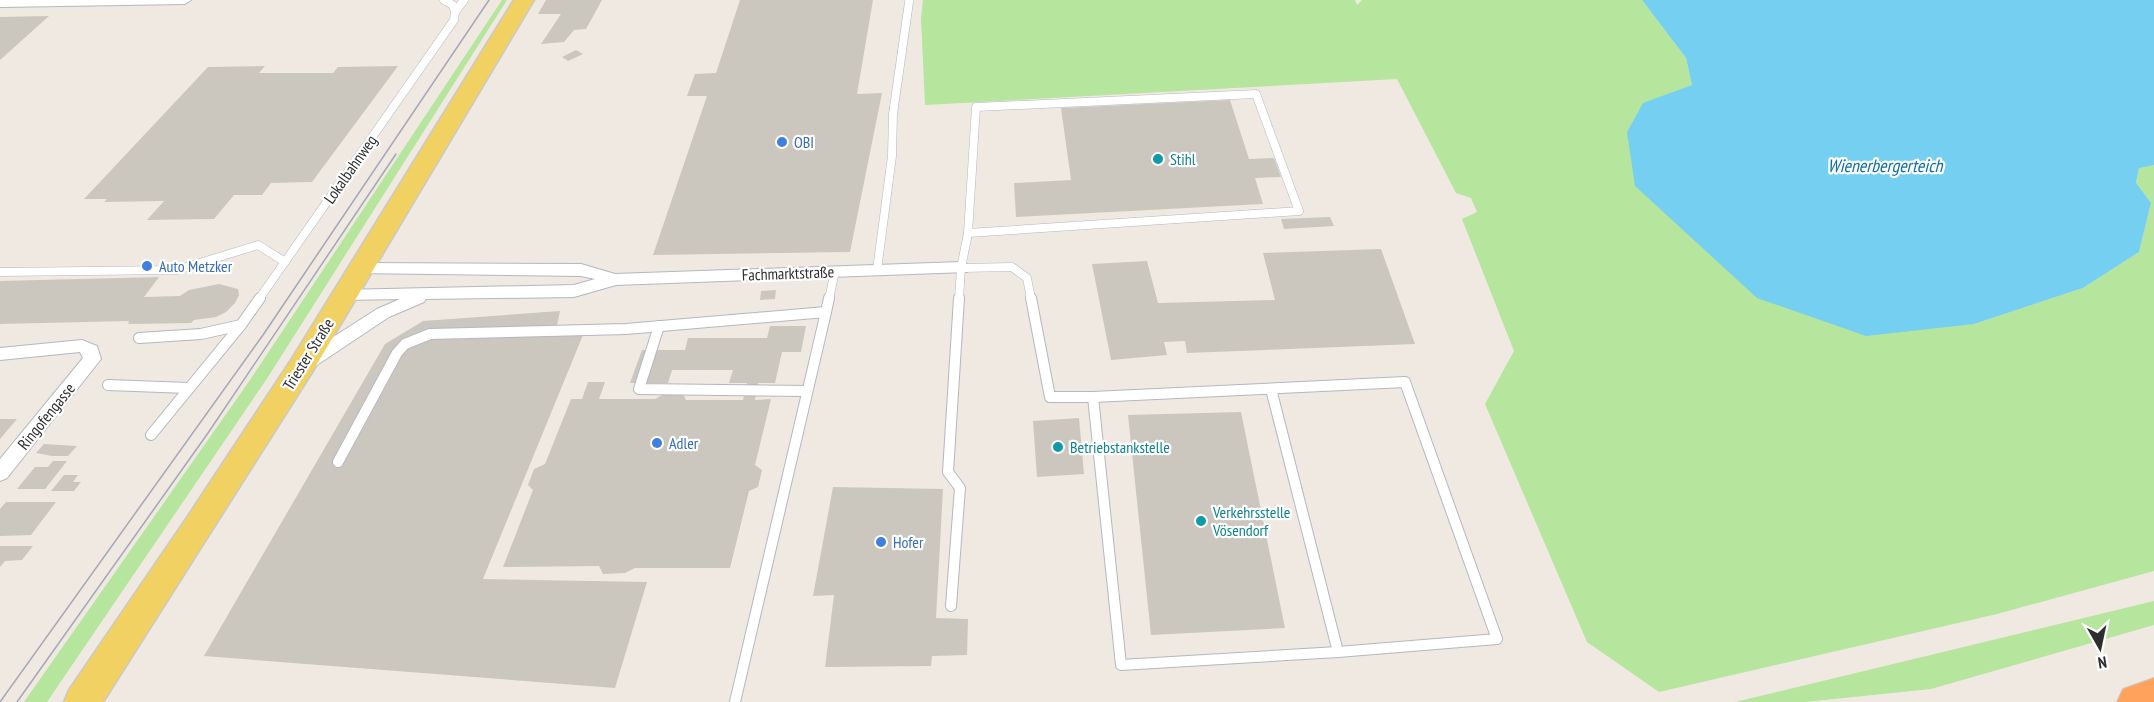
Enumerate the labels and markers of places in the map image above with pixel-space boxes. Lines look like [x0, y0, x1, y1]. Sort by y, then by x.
place label: OBI [794, 132, 814, 152]
marker: OBI [775, 135, 789, 149]
place label: Stihl [1170, 149, 1196, 169]
marker: Stihl [1151, 152, 1165, 166]
place label: Auto Metzker [159, 256, 233, 276]
marker: Auto Metzker [140, 259, 154, 273]
place label: Adler [669, 433, 699, 453]
marker: Adler [650, 436, 664, 450]
place label: Betriebstankstelle [1070, 437, 1170, 457]
marker: Betriebstankstelle [1051, 440, 1065, 454]
place label: Verkehrsstelle Vösendorf [1212, 502, 1290, 540]
marker: Verkehrsstelle Vösendorf [1194, 514, 1208, 528]
place label: Hofer [893, 532, 924, 552]
marker: Hofer [874, 535, 888, 549]

